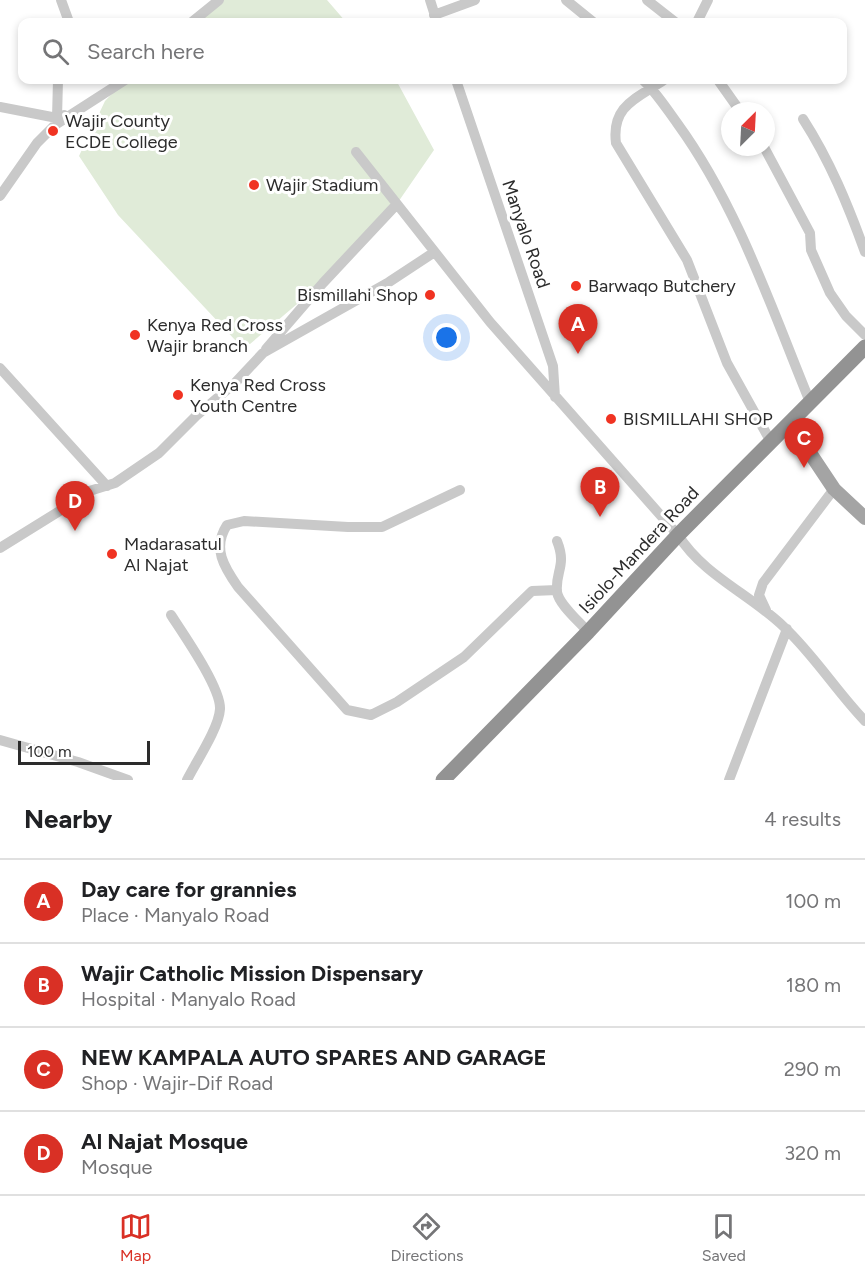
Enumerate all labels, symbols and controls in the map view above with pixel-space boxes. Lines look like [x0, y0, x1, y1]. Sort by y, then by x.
search box [18, 18, 847, 84]
icon: search [39, 35, 72, 68]
text: Search here [87, 38, 205, 65]
north arrow [721, 102, 775, 156]
place label: Wajir County ECDE College [65, 110, 178, 153]
marker: Wajir County ECDE College [46, 124, 60, 138]
place label: Wajir Stadium [266, 174, 378, 196]
street label: Manyalo Road [497, 177, 555, 291]
marker: Wajir Stadium [247, 178, 261, 192]
place label: Barwaqo Butchery [588, 275, 736, 297]
marker: Barwaqo Butchery [569, 279, 583, 293]
place label: Bismillahi Shop [297, 284, 418, 306]
marker: Bismillahi Shop [423, 288, 437, 302]
pin: A [558, 304, 598, 354]
place label: Kenya Red Cross Wajir branch [147, 314, 283, 357]
your location [432, 323, 461, 352]
marker: Kenya Red Cross Wajir branch [128, 328, 142, 342]
place label: Kenya Red Cross Youth Centre [190, 374, 326, 417]
marker: Kenya Red Cross Youth Centre [171, 388, 185, 402]
place label: BISMILLAHI SHOP [623, 408, 773, 430]
marker: BISMILLAHI SHOP [604, 412, 618, 426]
pin: C [784, 418, 824, 468]
pin: B [580, 468, 620, 517]
pin: D [56, 482, 94, 531]
street label: Isiolo-Mandera Road [574, 482, 704, 618]
place label: Madarasatul Al Najat [124, 533, 222, 576]
marker: Madarasatul Al Najat [105, 547, 119, 561]
scale bar [18, 738, 150, 766]
text: 100 m [27, 742, 72, 761]
text: Nearby [24, 803, 112, 835]
text: 4 results [764, 807, 841, 831]
text: Day care for grannies [81, 876, 296, 903]
text: A [36, 889, 51, 913]
text: 100 m [785, 889, 841, 913]
text: Place · Manyalo Road [81, 903, 269, 927]
text: Wajir Catholic Mission Dispensary [81, 960, 423, 987]
text: B [37, 973, 50, 997]
text: 180 m [786, 973, 841, 997]
text: Hospital · Manyalo Road [81, 987, 296, 1011]
text: NEW KAMPALA AUTO SPARES AND GARAGE [81, 1044, 546, 1071]
text: C [36, 1057, 51, 1081]
text: 290 m [784, 1057, 841, 1081]
text: Shop · Wajir-Dif Road [81, 1071, 273, 1095]
text: Al Najat Mosque [81, 1128, 248, 1155]
text: D [37, 1141, 51, 1165]
text: 320 m [784, 1141, 841, 1165]
text: Mosque [81, 1155, 152, 1179]
tab: Map [119, 1210, 152, 1265]
tab: Directions [390, 1210, 463, 1265]
tab: Saved [702, 1210, 746, 1265]

